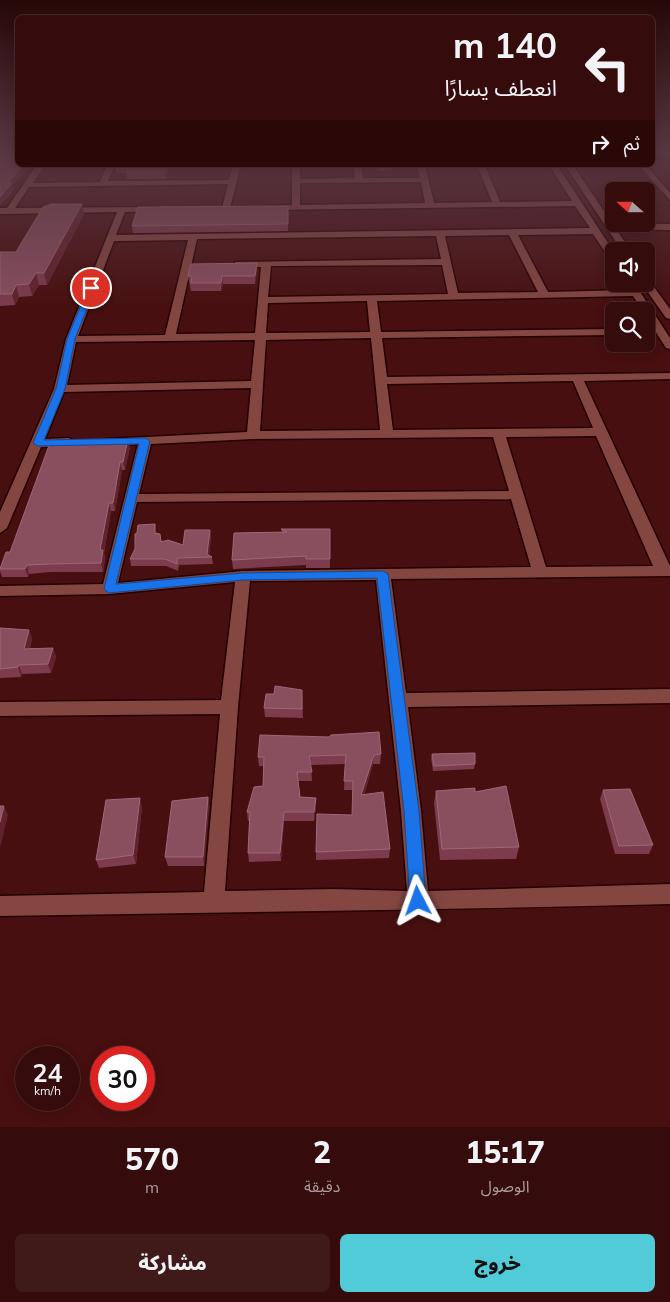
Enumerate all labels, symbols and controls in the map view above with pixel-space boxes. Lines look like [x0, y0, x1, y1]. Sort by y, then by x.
text: 140 m [453, 23, 557, 67]
icon: left [575, 35, 640, 100]
text: انعطف يسارًا [444, 74, 557, 102]
icon: right [586, 130, 614, 158]
text: ثم [624, 131, 640, 155]
north arrow [605, 182, 655, 232]
map controls [605, 182, 655, 352]
button: sound [605, 242, 655, 292]
pin [70, 267, 112, 309]
icon: arrive [77, 274, 105, 302]
button: search [605, 302, 655, 352]
position arrow [391, 874, 443, 926]
speed limit sign: 30 [90, 1046, 155, 1111]
text: 24 [32, 1057, 63, 1088]
text: km/h [34, 1083, 61, 1098]
text: 2 [313, 1133, 331, 1171]
text: 15:17 [465, 1133, 545, 1171]
text: 570 [125, 1140, 179, 1178]
text: دقيقة [304, 1176, 340, 1196]
text: الوصول [481, 1176, 529, 1196]
text: m [145, 1177, 159, 1197]
button: مشاركة [15, 1234, 330, 1292]
button: خروج [340, 1234, 655, 1292]

